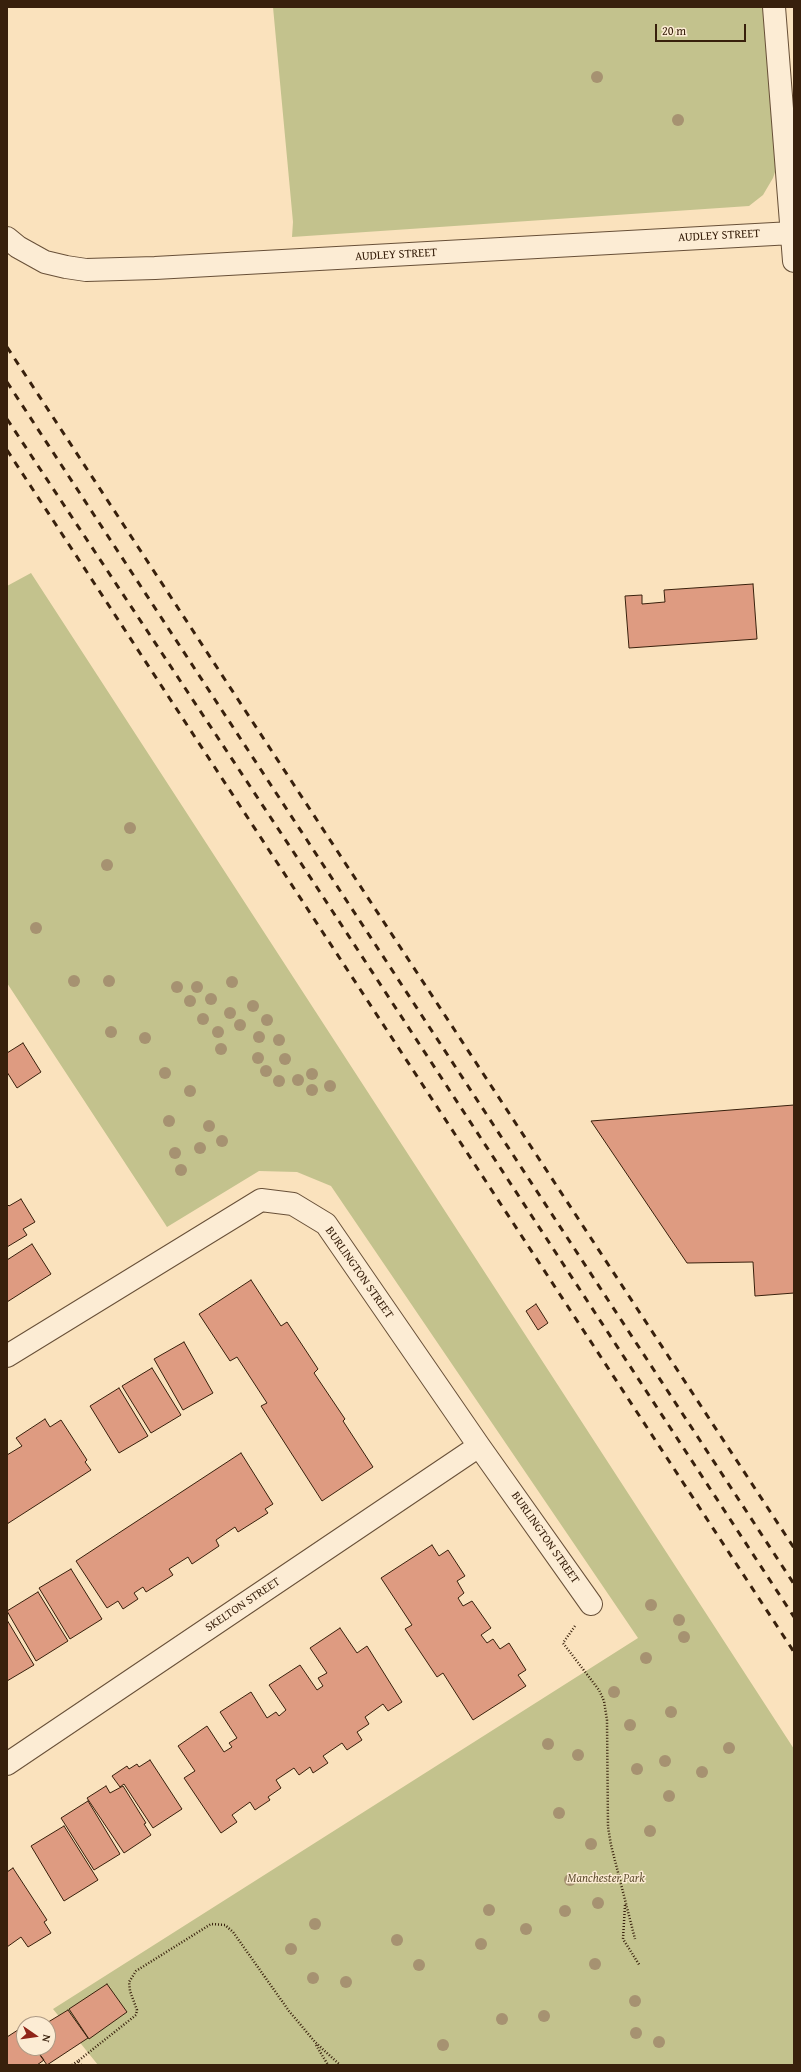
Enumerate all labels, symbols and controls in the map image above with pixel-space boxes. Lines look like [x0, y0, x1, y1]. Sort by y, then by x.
scale bar [657, 16, 748, 42]
text: 20 m [662, 22, 686, 39]
street label: AUDLEY STREET [678, 227, 760, 245]
street label: AUDLEY STREET [355, 246, 437, 264]
street label: BURLINGTON STREET [322, 1224, 396, 1322]
street label: BURLINGTON STREET [508, 1489, 582, 1587]
street label: SKELTON STREET [203, 1575, 283, 1635]
park label: Manchester Park [567, 1872, 645, 1886]
north arrow [16, 2016, 56, 2056]
text: N [38, 2033, 55, 2044]

